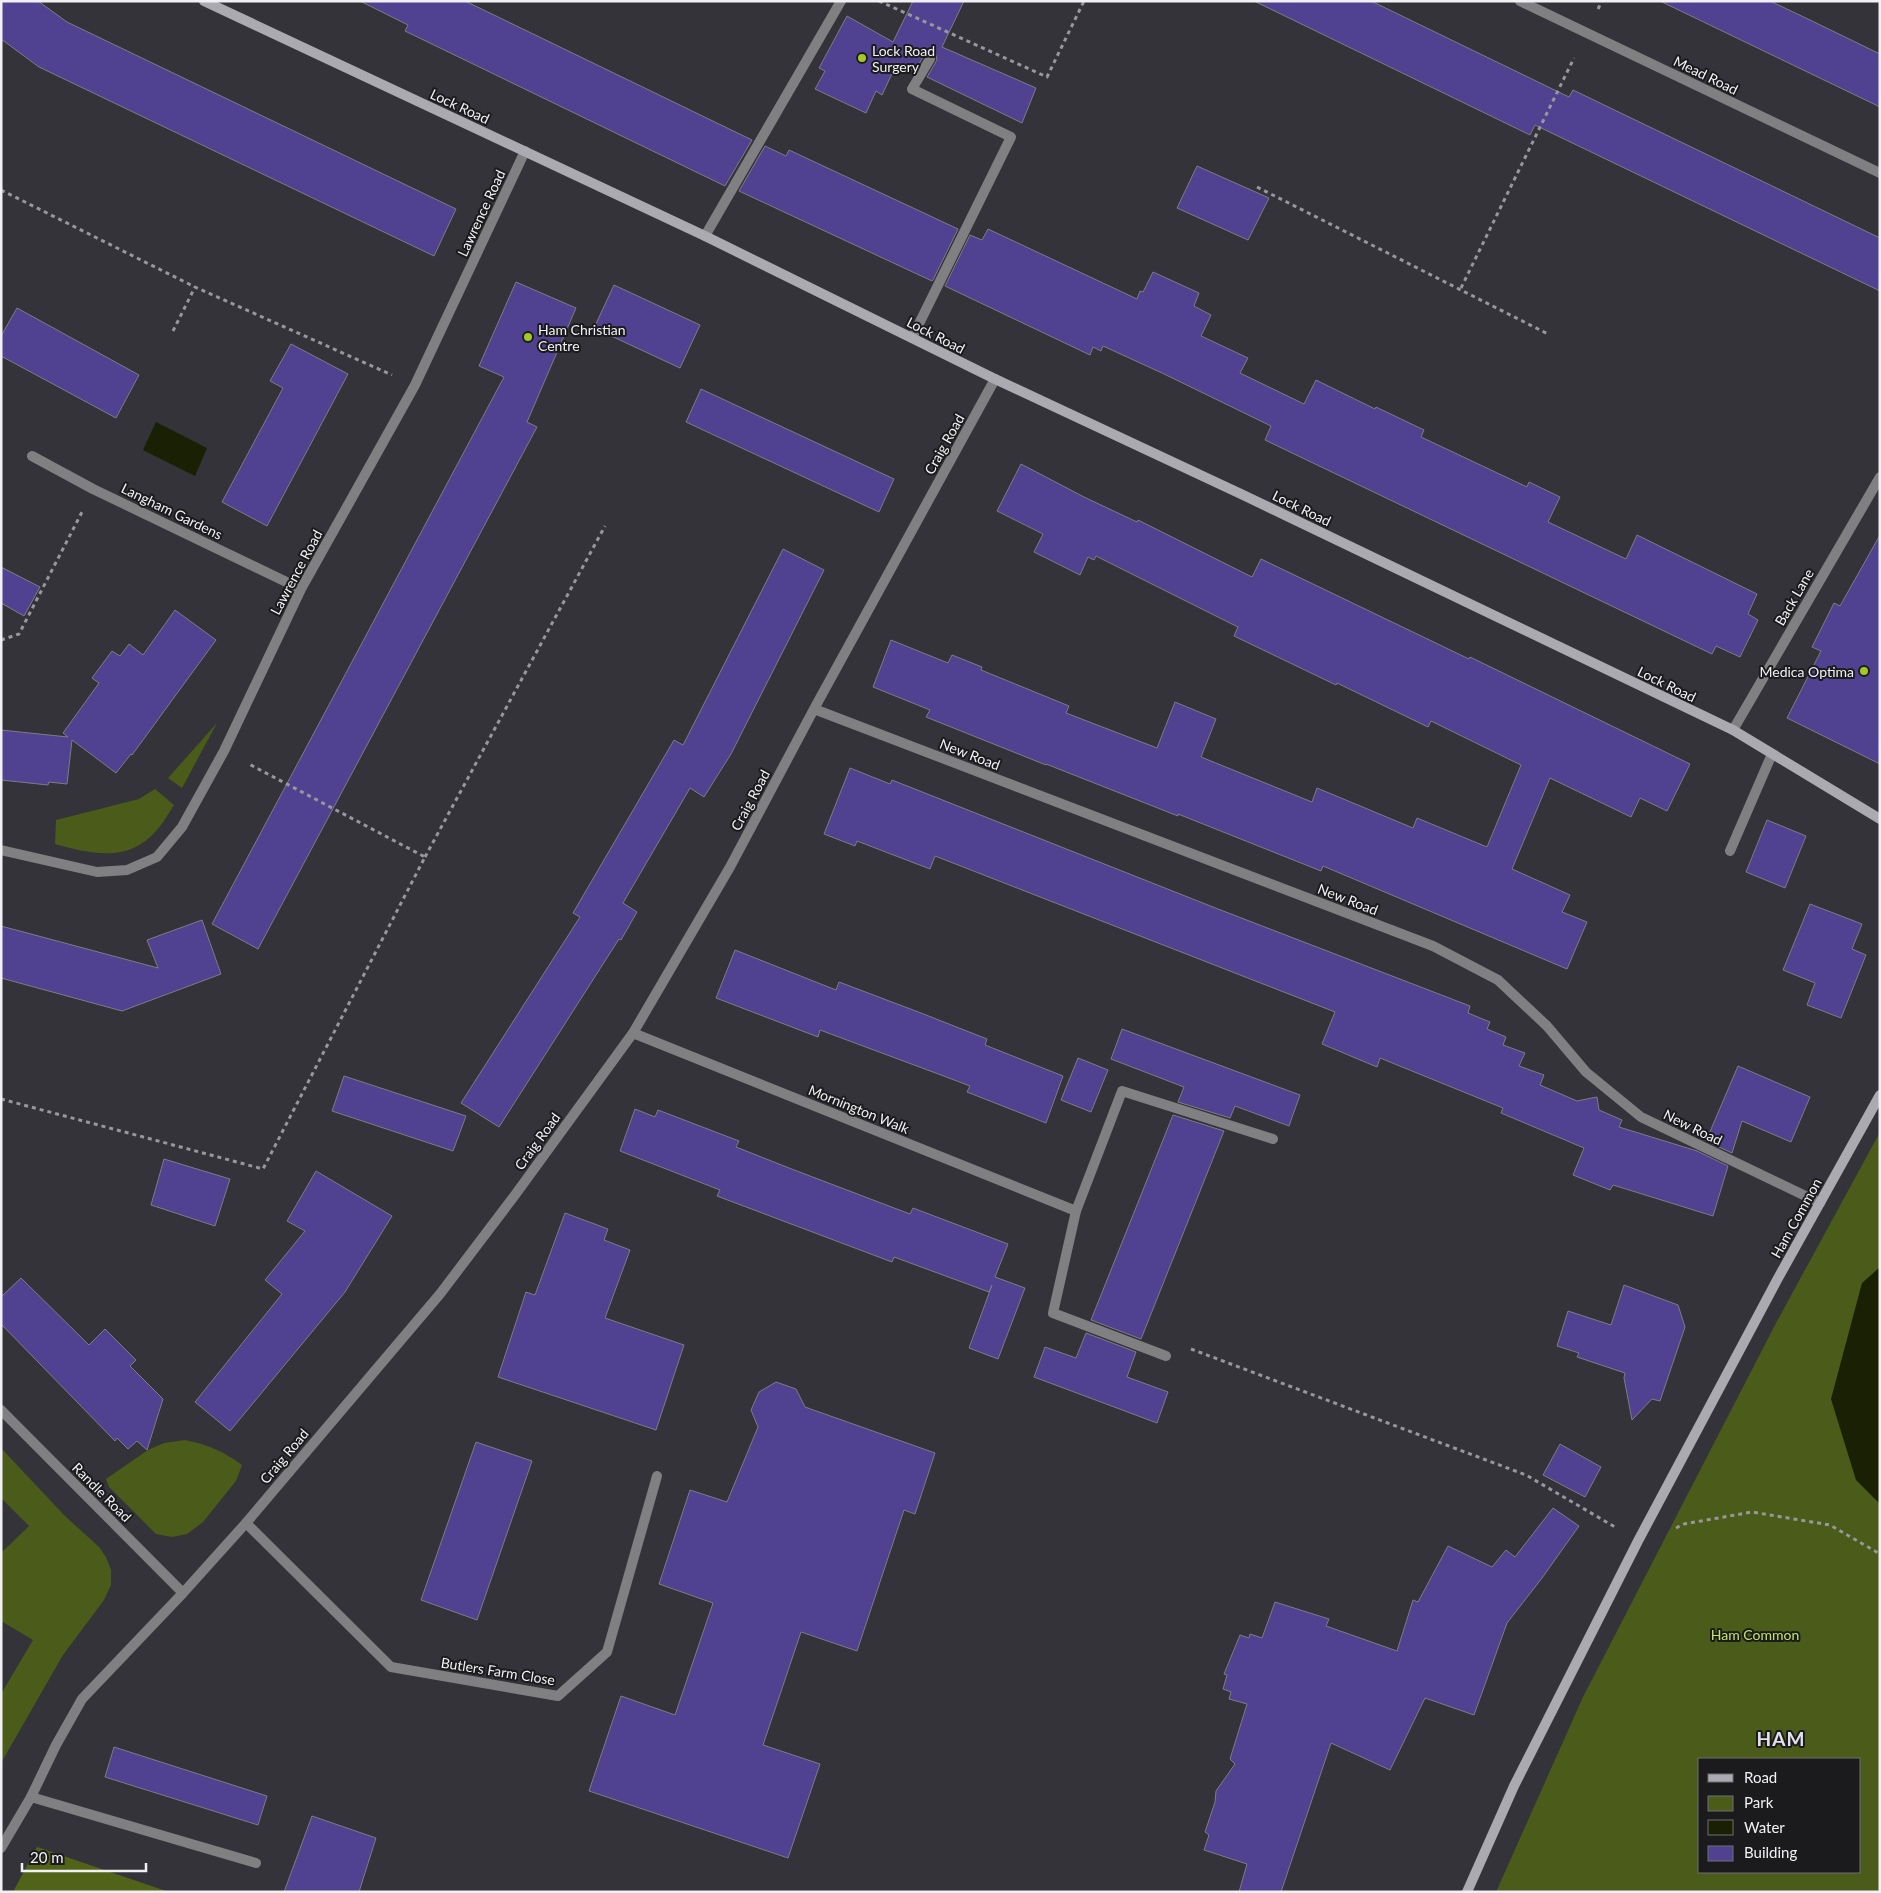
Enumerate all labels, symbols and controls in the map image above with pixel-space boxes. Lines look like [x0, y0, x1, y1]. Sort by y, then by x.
place label: Lock Road Surgery [872, 42, 935, 75]
marker: Lock Road Surgery [856, 52, 868, 64]
street label: Mead Road [1671, 52, 1741, 98]
street label: Lock Road [428, 85, 492, 127]
street label: Lawrence Road [453, 167, 509, 259]
street label: Lock Road [904, 313, 968, 357]
place label: Ham Christian Centre [538, 321, 626, 354]
marker: Ham Christian Centre [522, 331, 534, 343]
street label: Craig Road [920, 411, 968, 477]
street label: Langham Gardens [119, 479, 225, 543]
street label: Lock Road [1270, 487, 1334, 529]
street label: Lawrence Road [266, 527, 326, 617]
street label: Back Lane [1771, 566, 1817, 628]
street label: Lock Road [1635, 663, 1699, 705]
place label: Medica Optima [1759, 663, 1854, 680]
marker: Medica Optima [1858, 665, 1870, 677]
street label: New Road [937, 735, 1003, 773]
street label: Craig Road [727, 767, 773, 833]
street label: New Road [1315, 880, 1381, 918]
street label: Mornington Walk [806, 1081, 913, 1137]
street label: New Road [1661, 1106, 1725, 1148]
street label: Craig Road [511, 1109, 563, 1173]
street label: Ham Common [1767, 1175, 1825, 1261]
street label: Craig Road [256, 1425, 312, 1487]
street label: Randle Road [69, 1459, 135, 1525]
park label: Ham Common [1711, 1626, 1799, 1643]
street label: Butlers Farm Close [440, 1654, 556, 1688]
district label: HAM [1757, 1727, 1805, 1750]
legend [1698, 1758, 1861, 1873]
text: Road [1744, 1768, 1777, 1786]
text: Park [1744, 1793, 1774, 1811]
text: Water [1744, 1818, 1785, 1836]
scale bar [22, 1840, 146, 1872]
text: Building [1744, 1843, 1797, 1861]
text: 20 m [30, 1848, 64, 1866]

